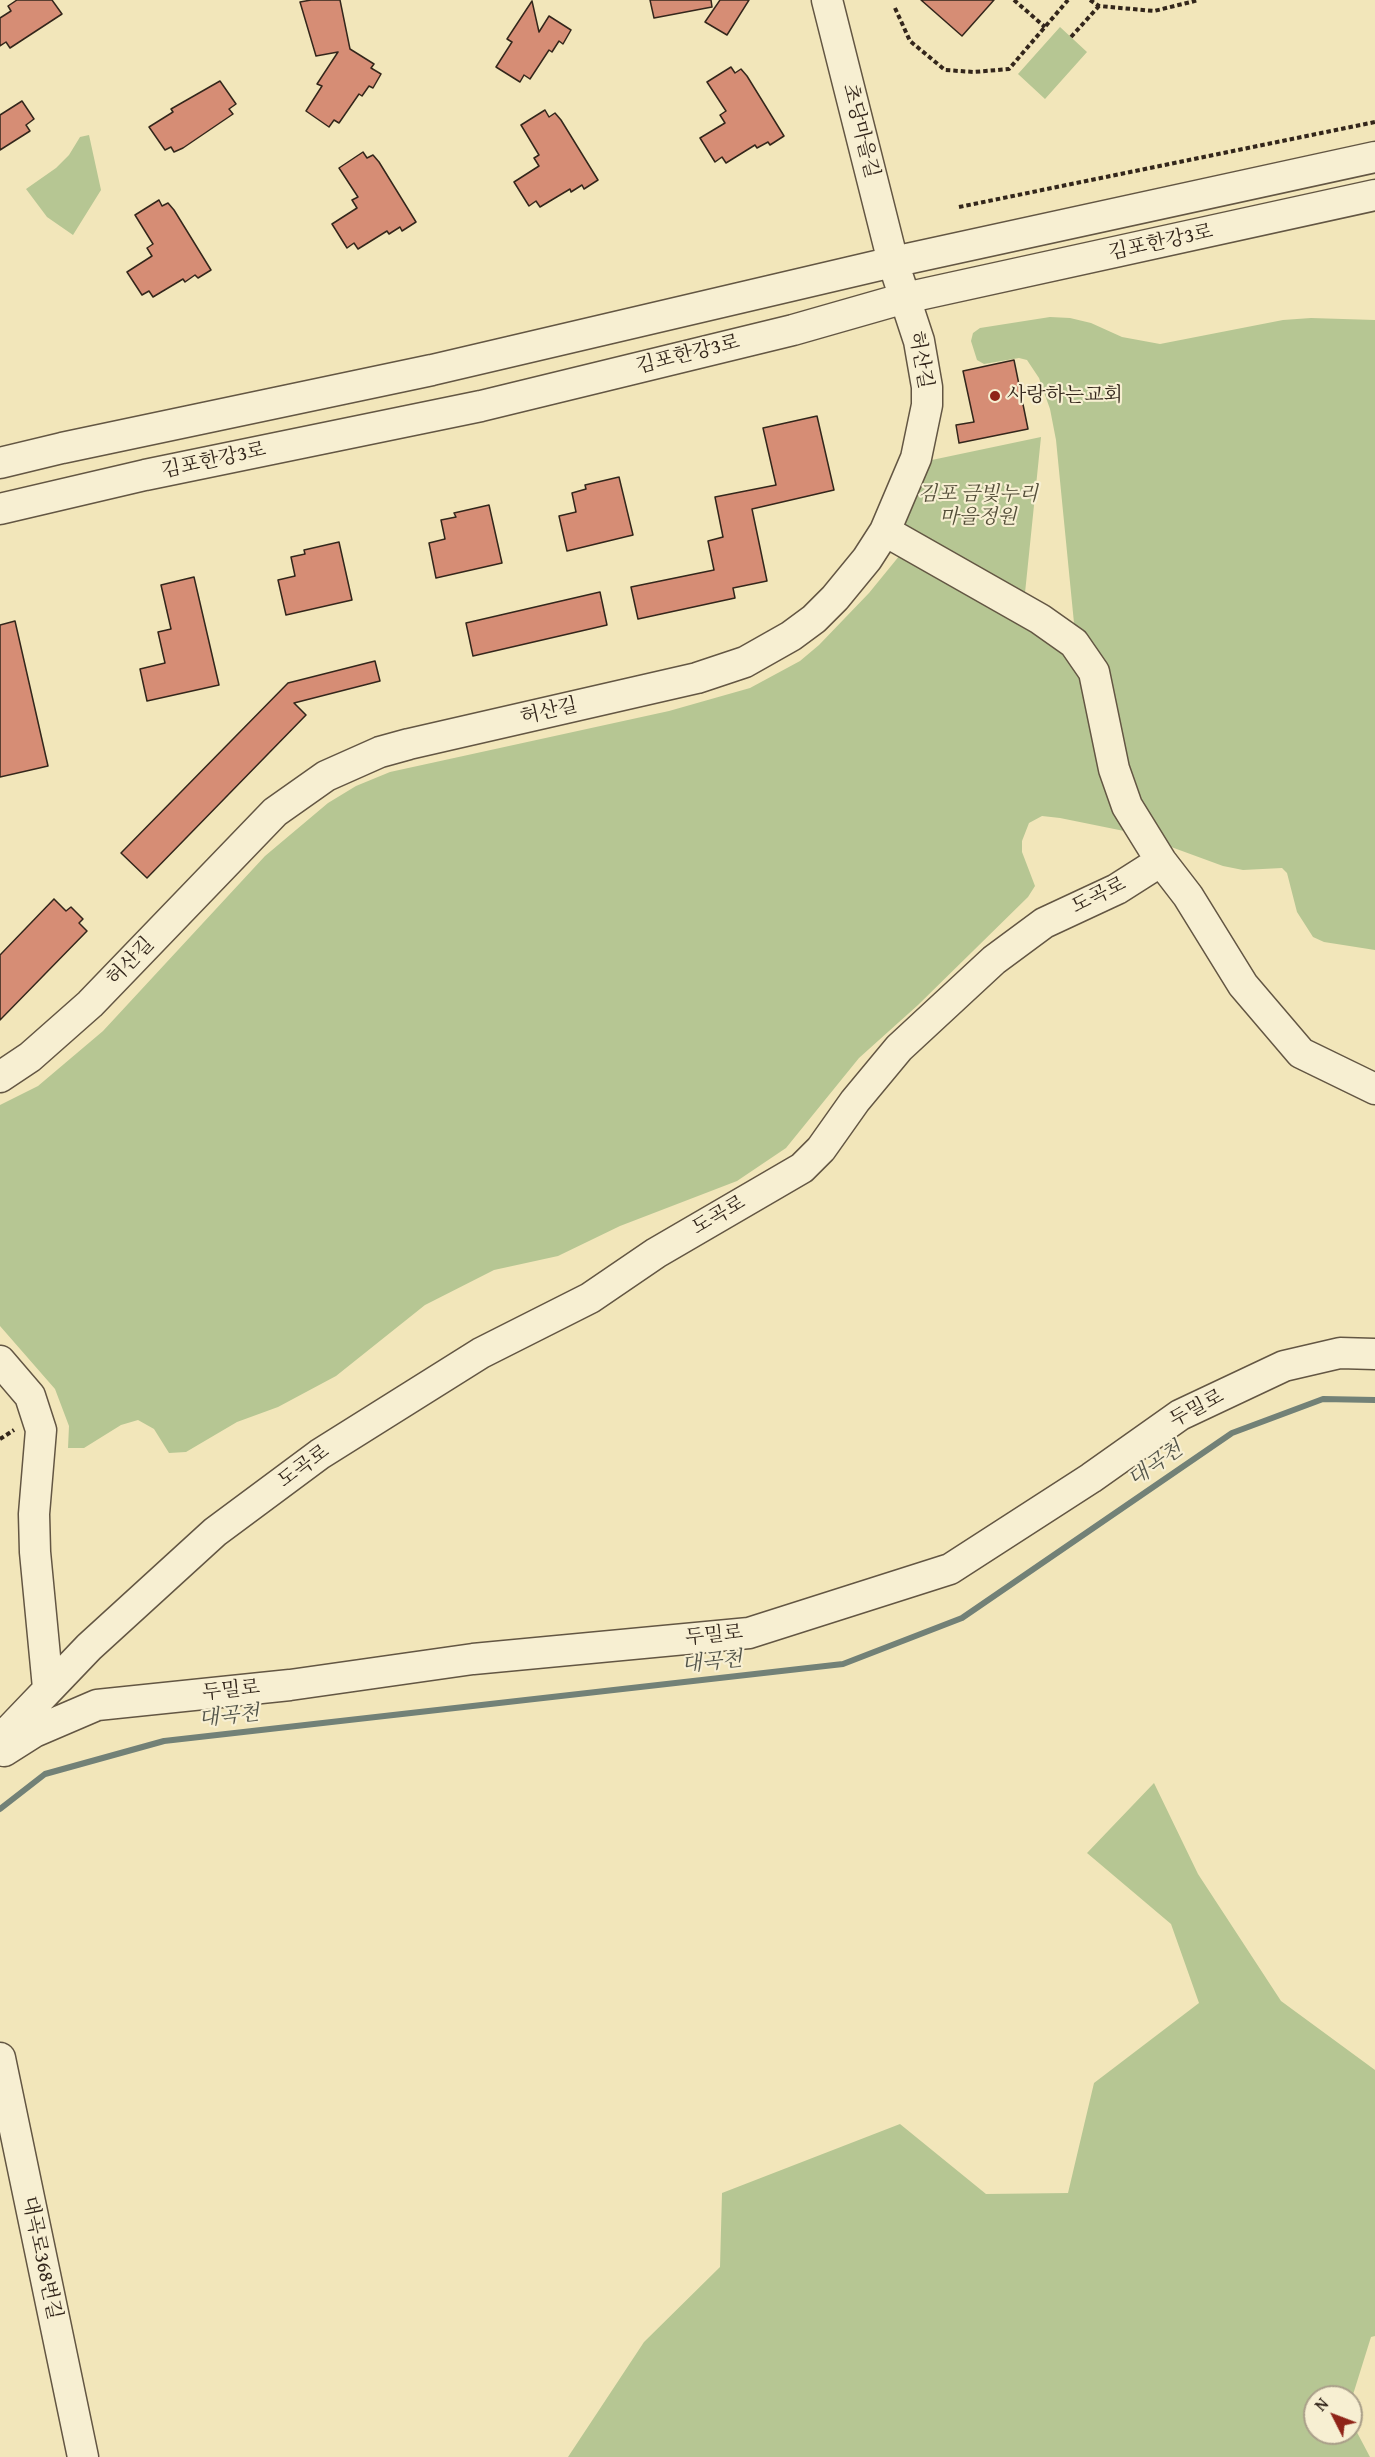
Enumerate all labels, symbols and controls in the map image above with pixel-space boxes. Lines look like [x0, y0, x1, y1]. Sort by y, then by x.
street label: 초당마을길 [837, 81, 883, 181]
street label: 김포한강3로 [1107, 220, 1215, 266]
street label: 허산길 [903, 329, 937, 391]
street label: 김포한강3로 [634, 331, 742, 379]
place label: 사랑하는교회 [1007, 384, 1123, 408]
marker: 사랑하는교회 [988, 389, 1002, 403]
street label: 김포한강3로 [160, 438, 268, 484]
park label: 김포 금빛누리 마을정원 [918, 483, 1038, 530]
street label: 허산길 [518, 694, 580, 730]
street label: 도곡로 [1068, 873, 1130, 919]
street label: 허산길 [102, 933, 160, 991]
street label: 도곡로 [688, 1191, 750, 1241]
street label: 두밀로 [1166, 1385, 1228, 1433]
water label: 대곡천 [1124, 1437, 1188, 1493]
street label: 도곡로 [274, 1440, 334, 1494]
street label: 두밀로 [684, 1621, 744, 1651]
water label: 대곡천 [680, 1647, 744, 1679]
street label: 두밀로 [201, 1676, 261, 1706]
water label: 대곡천 [197, 1701, 261, 1733]
street label: 대곡로368번길 [16, 2194, 66, 2322]
north arrow [1303, 2385, 1363, 2445]
text: N [1309, 2392, 1334, 2416]

